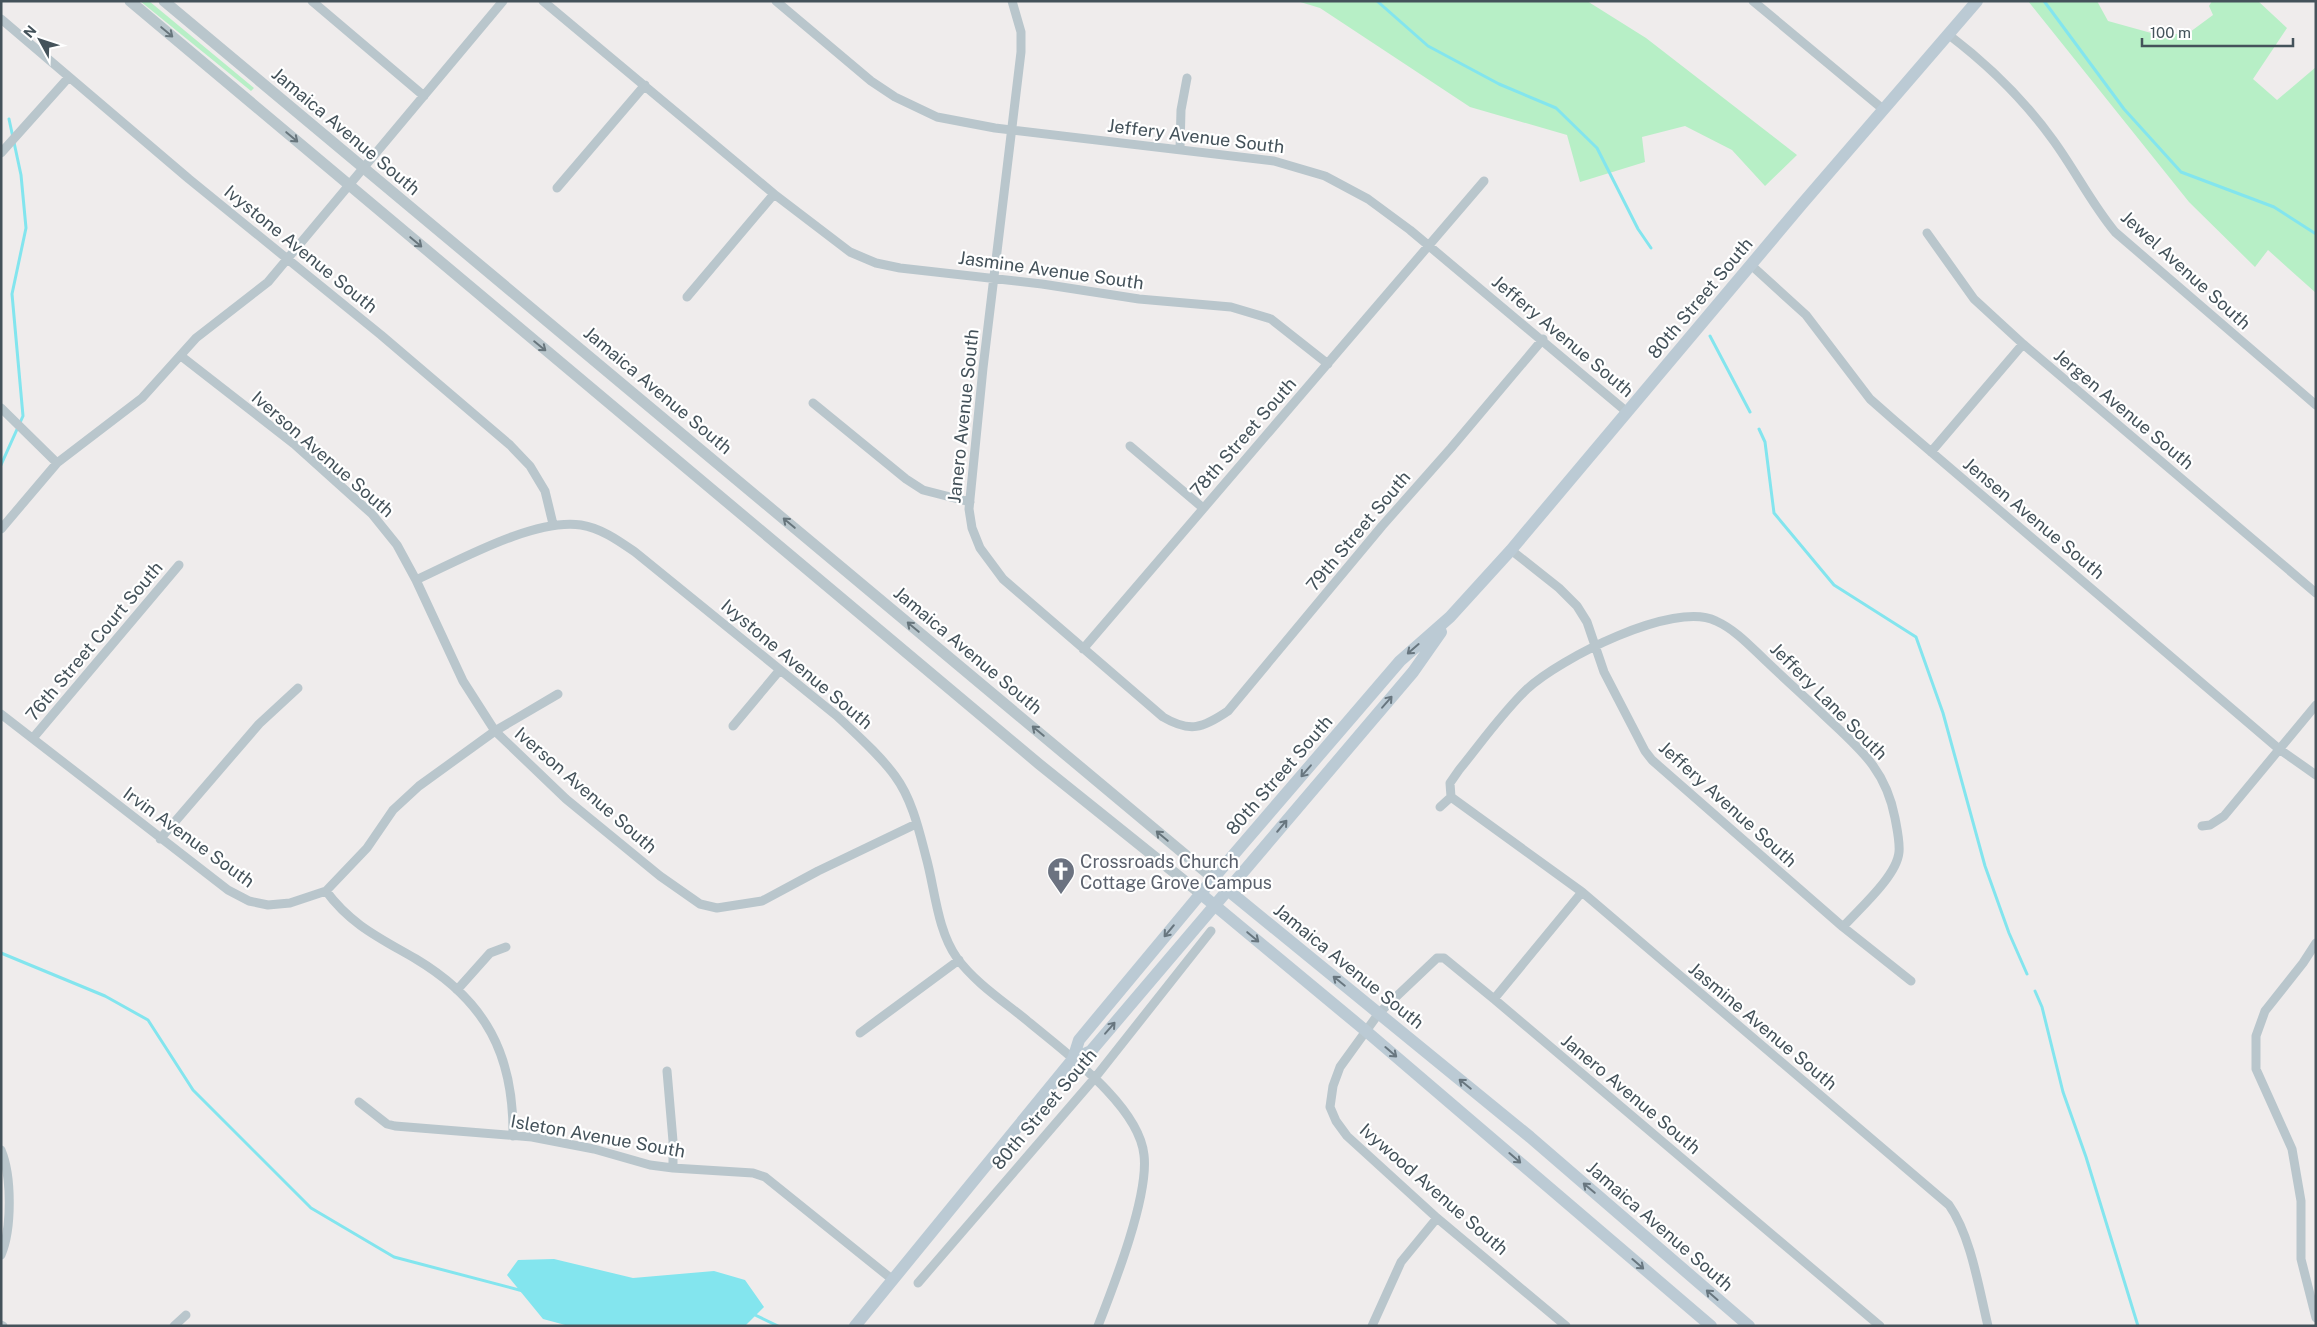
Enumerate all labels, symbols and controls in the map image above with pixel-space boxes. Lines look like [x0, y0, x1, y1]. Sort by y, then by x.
north arrow [15, 15, 65, 65]
scale bar [2142, 15, 2293, 47]
text: N [20, 22, 40, 41]
text: 100 m [2150, 24, 2191, 41]
one-way arrow [161, 27, 174, 38]
street label: Jamaica Avenue South [268, 63, 424, 199]
street label: Jeffery Avenue South [1106, 115, 1286, 157]
one-way arrow [285, 131, 298, 142]
street label: Ivystone Avenue South [220, 181, 382, 317]
street label: Jewel Avenue South [2117, 206, 2255, 334]
street label: 80th Street South [1643, 233, 1757, 363]
one-way arrow [409, 236, 422, 247]
street label: Jasmine Avenue South [957, 247, 1145, 293]
street label: Jeffery Avenue South [1488, 271, 1638, 401]
street label: Jamaica Avenue South [580, 322, 736, 458]
street label: Janero Avenue South [943, 328, 983, 504]
one-way arrow [534, 340, 547, 351]
street label: Jergen Avenue South [2050, 344, 2198, 474]
street label: 78th Street South [1186, 373, 1300, 501]
street label: Iverson Avenue South [248, 387, 398, 521]
street label: Jensen Avenue South [1959, 453, 2109, 583]
street label: 79th Street South [1302, 467, 1414, 595]
one-way arrow [782, 517, 795, 528]
street label: 76th Street Court South [21, 557, 167, 725]
street label: Jamaica Avenue South [890, 582, 1046, 718]
street label: Ivystone Avenue South [717, 595, 877, 733]
one-way arrow [907, 621, 920, 633]
street label: Jeffery Lane South [1766, 638, 1892, 764]
one-way arrow [1407, 643, 1420, 655]
one-way arrow [1381, 696, 1393, 709]
street label: 80th Street South [1221, 711, 1337, 839]
street label: Iverson Avenue South [511, 723, 661, 857]
one-way arrow [1032, 726, 1045, 737]
street label: Jeffery Avenue South [1655, 737, 1801, 871]
one-way arrow [1300, 764, 1311, 777]
street label: Irvin Avenue South [119, 782, 259, 892]
one-way arrow [1276, 820, 1287, 833]
one-way arrow [1156, 830, 1169, 841]
place label: Crossroads Church Cottage Grove Campus [1080, 851, 1272, 893]
church icon: Crossroads Church Cottage Grove Campus [1046, 856, 1076, 895]
street label: Jamaica Avenue South [1270, 899, 1428, 1033]
one-way arrow [1164, 924, 1175, 937]
one-way arrow [1246, 931, 1259, 942]
street label: Jasmine Avenue South [1685, 958, 1841, 1094]
one-way arrow [1333, 975, 1346, 986]
one-way arrow [1104, 1022, 1115, 1035]
street label: Janero Avenue South [1557, 1030, 1705, 1158]
street label: 80th Street South [987, 1044, 1101, 1174]
one-way arrow [1384, 1047, 1397, 1058]
one-way arrow [1458, 1078, 1471, 1089]
street label: Isleton Avenue South [509, 1110, 687, 1162]
street label: Ivywood Avenue South [1356, 1119, 1512, 1259]
one-way arrow [1508, 1152, 1521, 1164]
street label: Jamaica Avenue South [1583, 1157, 1737, 1295]
one-way arrow [1583, 1182, 1596, 1194]
one-way arrow [1631, 1258, 1644, 1269]
one-way arrow [1705, 1289, 1718, 1300]

